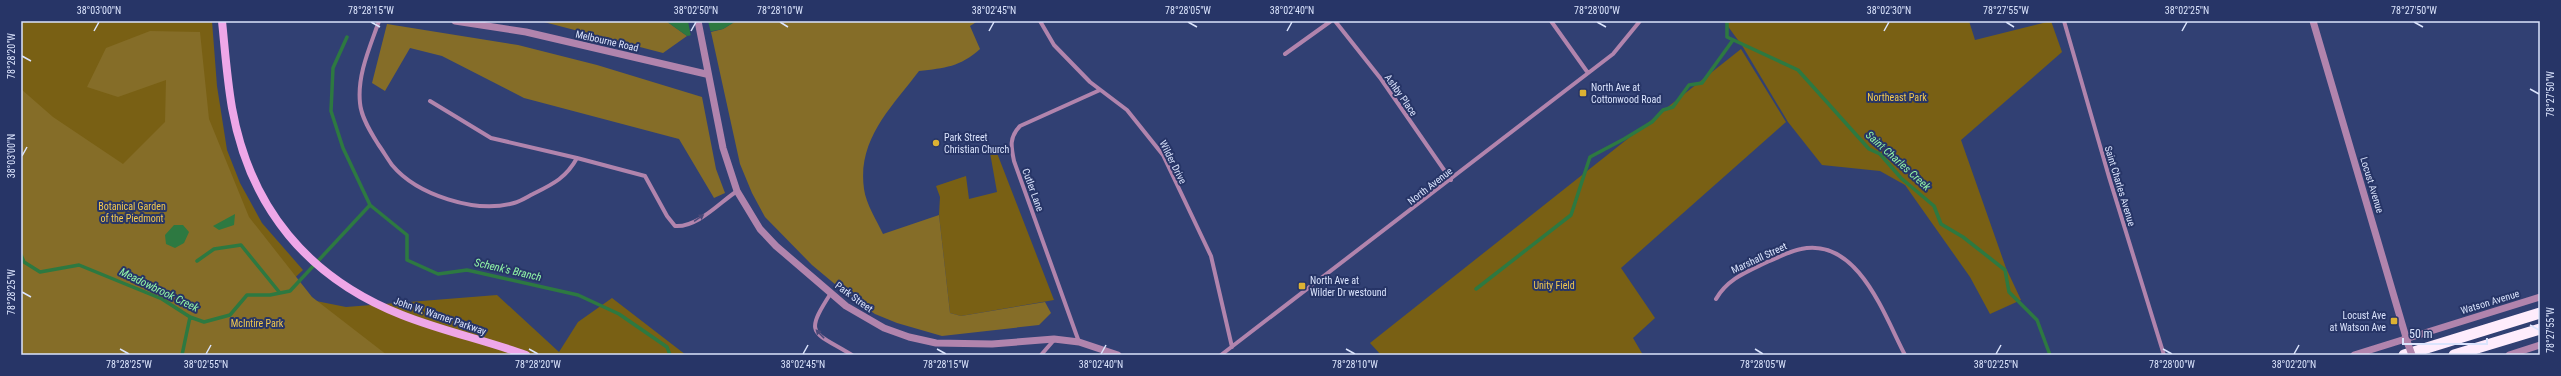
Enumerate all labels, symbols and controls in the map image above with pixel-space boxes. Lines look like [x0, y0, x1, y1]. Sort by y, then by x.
text: 38°03'00"N [77, 5, 121, 16]
text: 78°28'15"W [348, 5, 394, 16]
text: 38°02'50"N [674, 5, 718, 16]
text: 78°28'10"W [757, 5, 803, 16]
text: 38°02'45"N [972, 5, 1016, 16]
text: 78°28'05"W [1165, 5, 1211, 16]
text: 38°02'40"N [1270, 5, 1314, 16]
text: 78°28'00"W [1574, 5, 1620, 16]
text: 38°02'30"N [1867, 5, 1911, 16]
text: 78°27'55"W [1983, 5, 2029, 16]
text: 38°02'25"N [2165, 5, 2209, 16]
text: 78°27'50"W [2391, 5, 2437, 16]
street label: Melbourne Road [574, 28, 640, 54]
text: 78°28'20"W [6, 33, 17, 79]
text: 78°27'50"W [2545, 71, 2556, 117]
street label: Ashby Place [1383, 72, 1420, 118]
place label: North Ave at Cottonwood Road [1591, 82, 1661, 105]
marker: North Ave at Cottonwood Road [1578, 88, 1588, 98]
park label: Northeast Park [1867, 92, 1927, 103]
water label: Saint Charles Creek [1863, 129, 1933, 193]
place label: Park Street Christian Church [944, 132, 1009, 155]
text: 38°03'00"N [6, 134, 17, 178]
marker: Park Street Christian Church [931, 138, 941, 148]
street label: Wilder Drive [1157, 138, 1189, 186]
street label: Saint Charles Avenue [2103, 145, 2138, 228]
street label: Locust Avenue [2358, 156, 2386, 215]
street label: North Avenue [1406, 165, 1455, 207]
street label: Cutler Lane [1020, 167, 1046, 213]
park label: Botanical Garden of the Piedmont [98, 201, 166, 224]
one-way arrow [694, 214, 705, 222]
street label: Marshall Street [1730, 240, 1788, 276]
water label: Schenk's Branch [473, 256, 543, 284]
water label: Meadowbrook Creek [117, 265, 201, 315]
text: 78°28'25"W [6, 269, 17, 315]
place label: North Ave at Wilder Dr westound [1310, 275, 1387, 298]
street label: Park Street [833, 280, 875, 314]
park label: Unity Field [1533, 280, 1575, 291]
marker: North Ave at Wilder Dr westound [1297, 281, 1307, 291]
street label: Watson Avenue [2459, 288, 2521, 316]
street label: John W. Warner Parkway [392, 295, 488, 337]
text: 78°27'55"W [2545, 307, 2556, 353]
place label: Locust Ave at Watson Ave [2330, 310, 2386, 333]
marker: Locust Ave at Watson Ave [2389, 316, 2399, 326]
park label: McIntire Park [231, 318, 284, 329]
scale bar [2403, 320, 2487, 346]
text: 50 m [2409, 327, 2433, 341]
one-way arrow [815, 329, 825, 338]
text: 78°28'25"W [106, 359, 152, 370]
text: 38°02'55"N [184, 359, 228, 370]
text: 78°28'20"W [515, 359, 561, 370]
text: 38°02'45"N [781, 359, 825, 370]
text: 78°28'15"W [923, 359, 969, 370]
text: 38°02'40"N [1079, 359, 1123, 370]
text: 78°28'10"W [1332, 359, 1378, 370]
text: 78°28'05"W [1740, 359, 1786, 370]
text: 38°02'25"N [1974, 359, 2018, 370]
text: 78°28'00"W [2149, 359, 2195, 370]
text: 38°02'20"N [2272, 359, 2316, 370]

